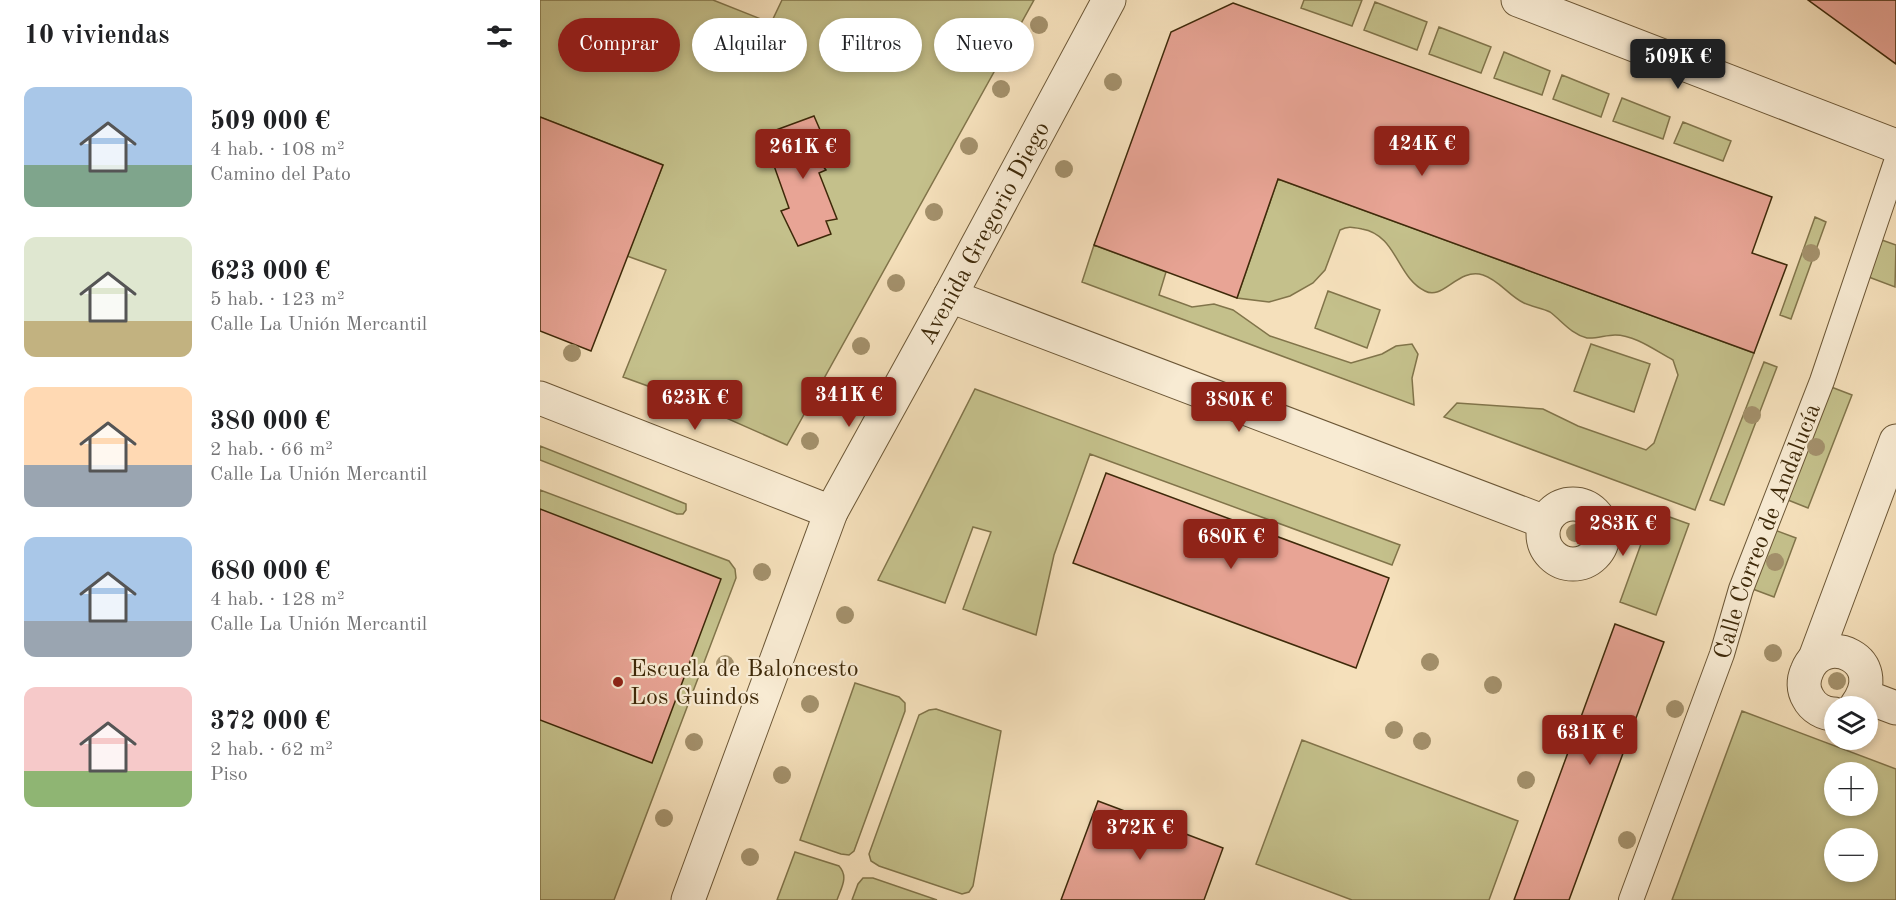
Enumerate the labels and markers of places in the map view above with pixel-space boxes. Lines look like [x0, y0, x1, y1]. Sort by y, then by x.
pin: 509K € [1629, 39, 1727, 90]
pin: 424K € [1373, 126, 1471, 177]
pin: 261K € [754, 129, 852, 180]
pin: 341K € [800, 377, 898, 428]
pin: 623K € [646, 380, 744, 431]
pin: 380K € [1190, 382, 1288, 433]
pin: 283K € [1574, 506, 1672, 557]
pin: 680K € [1182, 519, 1280, 570]
place label: Escuela de Baloncesto Los Guindos [630, 658, 859, 710]
marker: Escuela de Baloncesto Los Guindos [611, 675, 625, 689]
pin: 631K € [1541, 715, 1639, 766]
pin: 372K € [1091, 810, 1189, 861]

